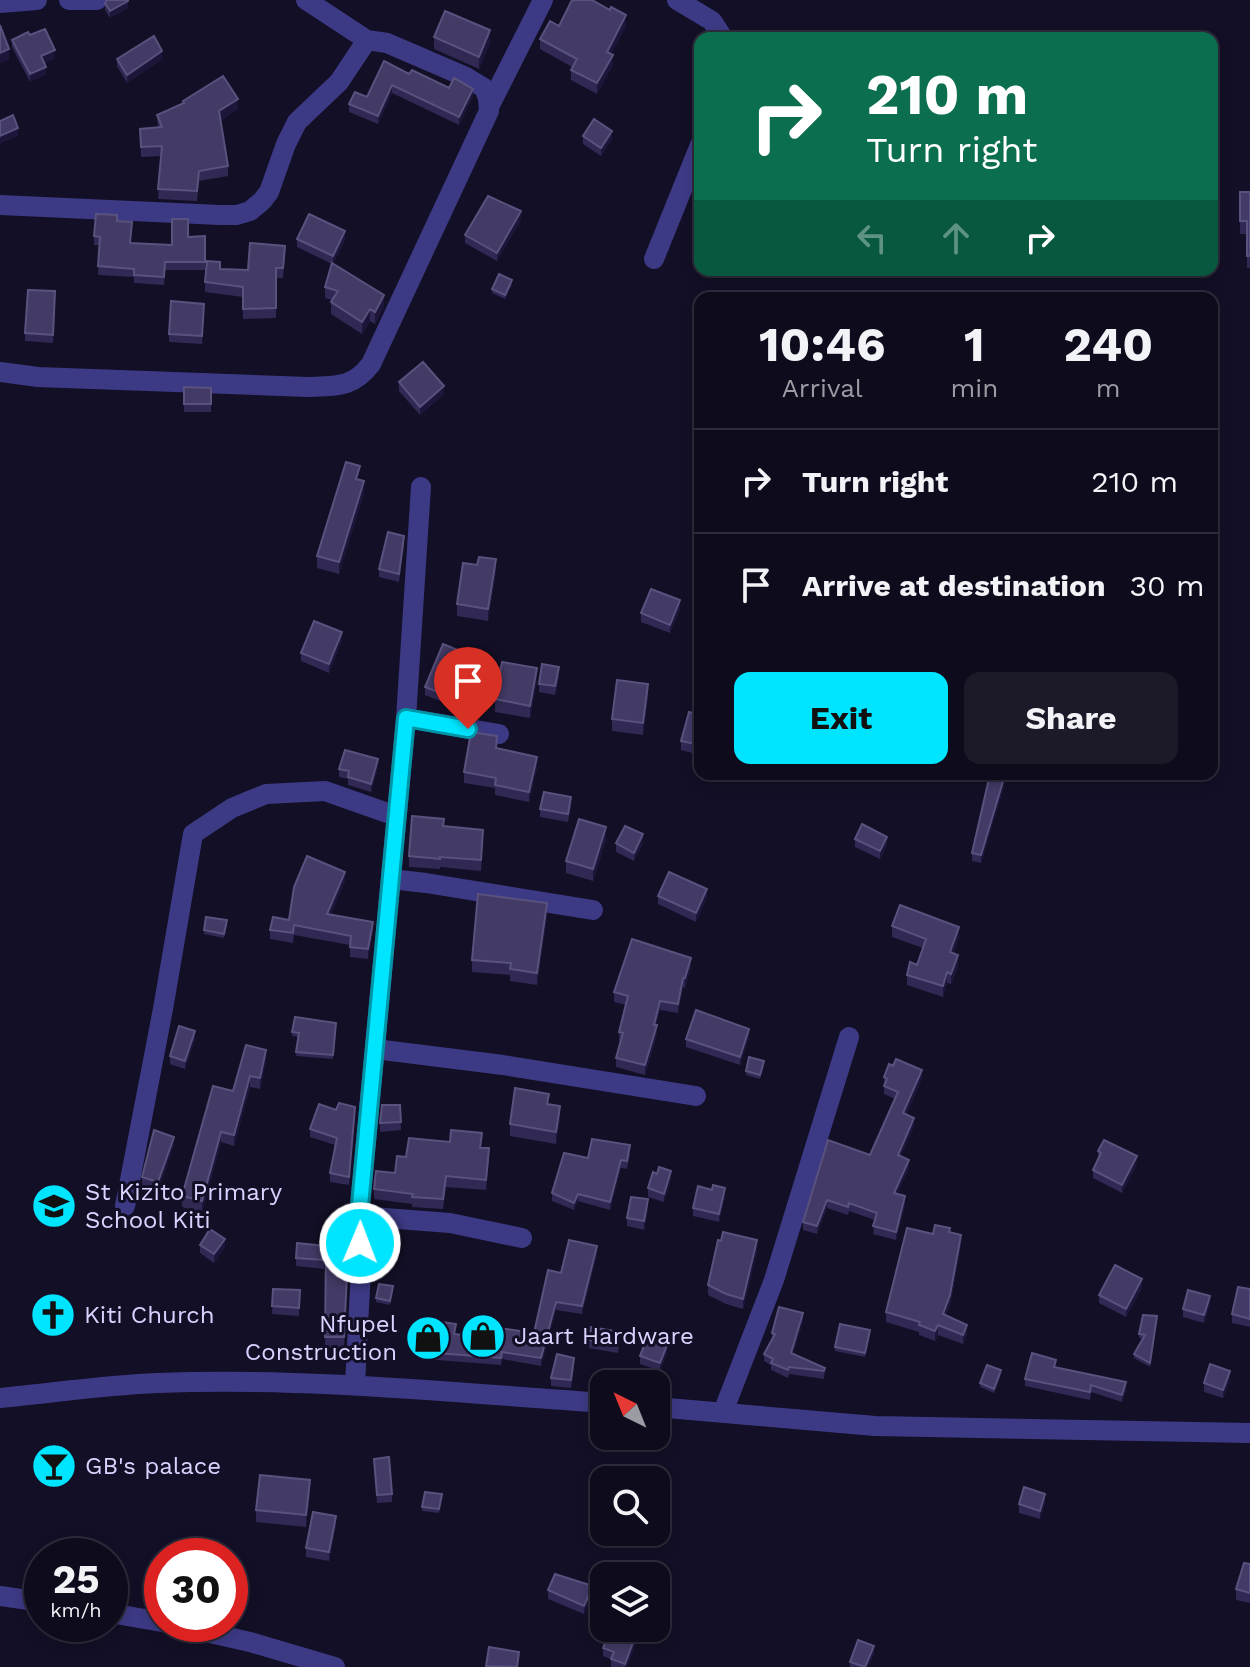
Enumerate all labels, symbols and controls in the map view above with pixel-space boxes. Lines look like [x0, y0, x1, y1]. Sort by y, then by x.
text: 210 m [866, 62, 1028, 128]
icon: right [734, 64, 838, 168]
text: Turn right [866, 129, 1037, 171]
icon: left [850, 216, 894, 260]
icon: ahead [934, 216, 978, 260]
icon: right [1018, 216, 1062, 260]
text: 10:46 [759, 316, 886, 373]
text: 1 [964, 316, 985, 373]
text: 240 [1063, 316, 1153, 373]
text: Arrival [782, 373, 863, 403]
text: min [950, 373, 998, 403]
text: m [1096, 373, 1121, 403]
icon: right [734, 459, 778, 503]
text: Turn right [802, 464, 948, 499]
text: 210 m [1091, 464, 1178, 499]
icon: arrive [734, 563, 778, 607]
text: Arrive at destination [802, 568, 1106, 603]
text: 30 m [1130, 568, 1205, 603]
pin [434, 647, 502, 729]
icon: arrive [446, 659, 490, 703]
button: Exit [734, 672, 948, 764]
button: Share [964, 672, 1178, 764]
place label: St Kizito Primary School Kiti [85, 1178, 283, 1234]
school or university icon: St Kizito Primary School Kiti [30, 1182, 78, 1230]
position arrow [318, 1201, 402, 1285]
church icon: Kiti Church [29, 1291, 77, 1339]
place label: Kiti Church [84, 1301, 215, 1329]
place label: Nfupel Construction [245, 1310, 398, 1366]
shop icon: Jaart Hardware [459, 1312, 507, 1360]
shop icon: Nfupel Construction [404, 1314, 452, 1362]
place label: Jaart Hardware [514, 1322, 694, 1350]
north arrow [590, 1370, 670, 1450]
map controls [590, 1370, 670, 1642]
bar icon: GB's palace [30, 1442, 78, 1490]
place label: GB's palace [85, 1452, 221, 1480]
button: search [590, 1466, 670, 1546]
speed limit sign: 30 [144, 1538, 248, 1642]
text: 25 [52, 1556, 100, 1603]
button: layers [590, 1562, 670, 1642]
text: km/h [50, 1598, 102, 1622]

